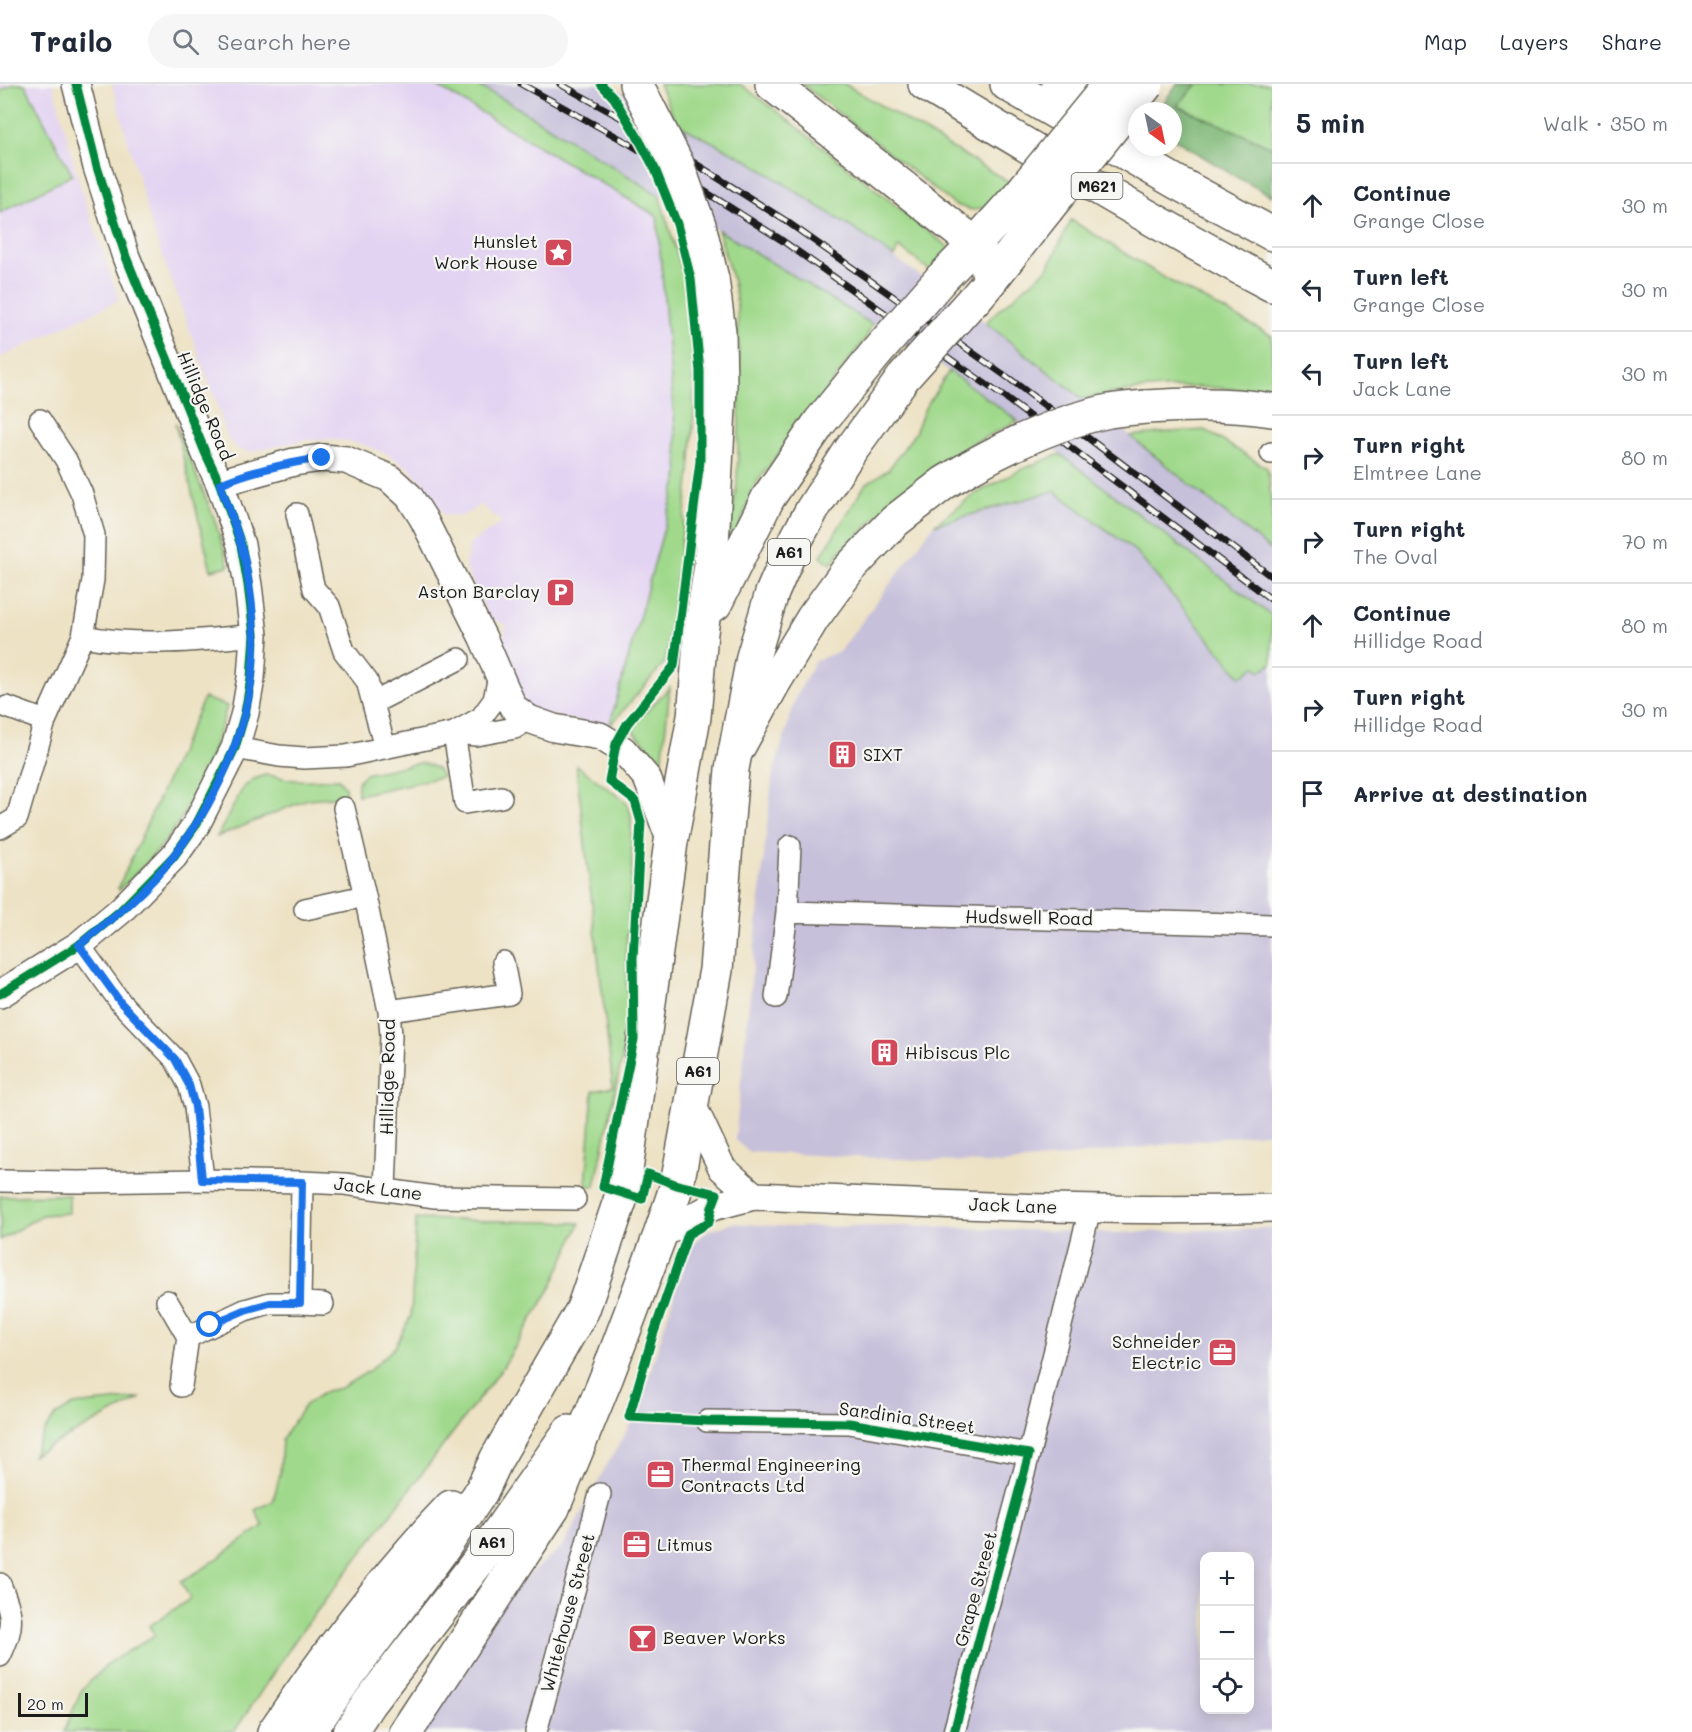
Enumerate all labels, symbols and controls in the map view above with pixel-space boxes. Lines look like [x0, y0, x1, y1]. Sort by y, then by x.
search box [148, 14, 568, 68]
text: Trailo [30, 23, 112, 59]
icon: search [169, 25, 202, 58]
text: Search here [217, 27, 351, 56]
text: Map [1424, 28, 1467, 55]
text: Layers [1500, 28, 1569, 55]
text: Share [1602, 28, 1662, 55]
north arrow [1128, 102, 1182, 156]
text: 5 min [1296, 106, 1365, 140]
text: Walk · 350 m [1543, 110, 1668, 136]
road number: M621 [1072, 173, 1122, 199]
text: Continue [1353, 178, 1451, 207]
icon: ahead [1296, 189, 1329, 222]
text: 30 m [1622, 192, 1668, 218]
text: Grange Close [1353, 207, 1485, 233]
place label: Hunslet Work House [434, 229, 538, 274]
place icon: Hunslet Work House [543, 236, 575, 268]
text: Turn left [1353, 262, 1449, 291]
icon: left [1296, 273, 1329, 306]
text: 30 m [1622, 276, 1668, 302]
text: Grange Close [1353, 291, 1485, 317]
text: Turn left [1353, 346, 1449, 375]
street label: Hillidge Road [172, 347, 240, 464]
icon: left [1296, 357, 1329, 390]
text: 30 m [1622, 360, 1668, 386]
text: Jack Lane [1353, 375, 1452, 401]
text: Turn right [1353, 430, 1465, 459]
icon: right [1296, 441, 1329, 474]
route end [308, 444, 334, 470]
text: 80 m [1621, 444, 1668, 470]
text: Elmtree Lane [1353, 459, 1482, 485]
text: Turn right [1353, 514, 1465, 543]
icon: right [1296, 525, 1329, 558]
text: 70 m [1622, 528, 1668, 554]
road number: A61 [768, 539, 810, 565]
text: The Oval [1353, 543, 1438, 569]
parking icon: Aston Barclay [545, 576, 577, 608]
place label: Aston Barclay [417, 579, 540, 603]
text: Continue [1353, 598, 1451, 627]
icon: ahead [1296, 609, 1329, 642]
text: 80 m [1621, 612, 1668, 638]
text: Hillidge Road [1353, 627, 1482, 653]
text: Turn right [1353, 682, 1465, 711]
icon: right [1296, 693, 1329, 726]
text: 30 m [1622, 696, 1668, 722]
text: Hillidge Road [1353, 711, 1482, 737]
building icon: SIXT [826, 739, 858, 771]
place label: SIXT [863, 742, 903, 766]
icon: arrive [1296, 777, 1329, 810]
text: Arrive at destination [1353, 779, 1588, 808]
street label: Hudswell Road [965, 904, 1093, 930]
street label: Hillidge Road [374, 1019, 400, 1135]
building icon: Hibiscus Plc [868, 1037, 900, 1069]
place label: Hibiscus Plc [905, 1040, 1010, 1064]
road number: A61 [677, 1058, 719, 1084]
street label: Jack Lane [333, 1171, 424, 1205]
street label: Jack Lane [968, 1191, 1058, 1219]
route start [196, 1311, 222, 1337]
place label: Schneider Electric [1112, 1329, 1201, 1374]
office icon: Schneider Electric [1206, 1336, 1238, 1368]
street label: Sardinia Street [838, 1396, 977, 1438]
place label: Thermal Engineering Contracts Ltd [681, 1452, 861, 1497]
office icon: Thermal Engineering Contracts Ltd [644, 1459, 676, 1491]
street label: Grape Street [948, 1528, 1002, 1649]
road number: A61 [471, 1529, 513, 1555]
office icon: Litmus [620, 1529, 652, 1561]
street label: Whitehouse Street [534, 1530, 600, 1695]
place label: Litmus [657, 1532, 713, 1556]
map controls [1200, 1552, 1254, 1714]
button: + [1200, 1552, 1254, 1606]
button: − [1200, 1606, 1254, 1660]
bar icon: Beaver Works [626, 1622, 658, 1654]
place label: Beaver Works [663, 1625, 786, 1649]
button: locate [1200, 1660, 1254, 1714]
scale bar [18, 1690, 88, 1718]
text: 20 m [27, 1693, 64, 1714]

